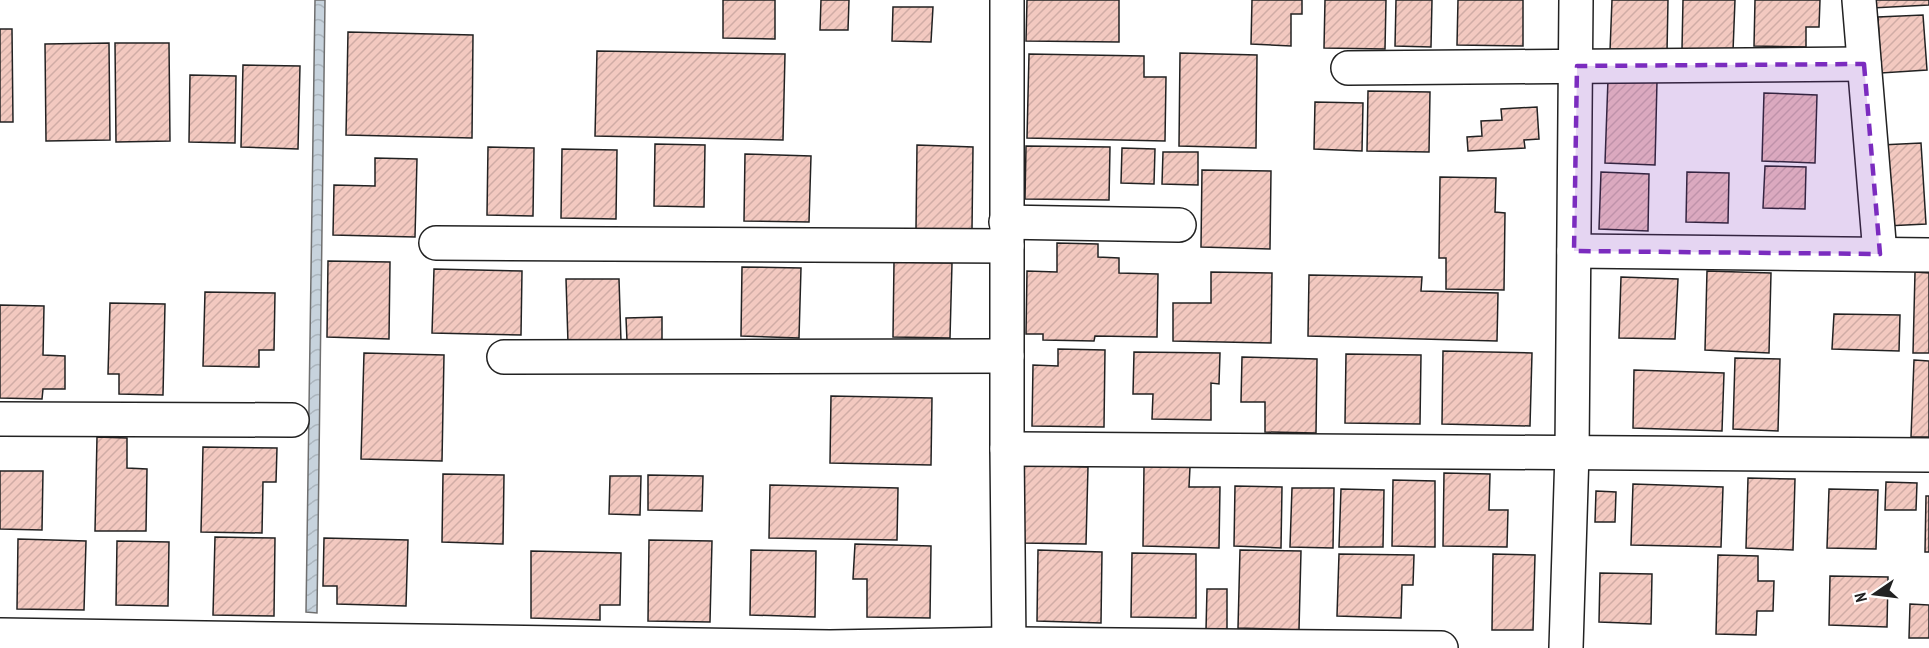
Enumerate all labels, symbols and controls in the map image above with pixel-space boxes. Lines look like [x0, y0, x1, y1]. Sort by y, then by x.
north arrow [1845, 564, 1905, 624]
text: N [1850, 591, 1871, 604]

